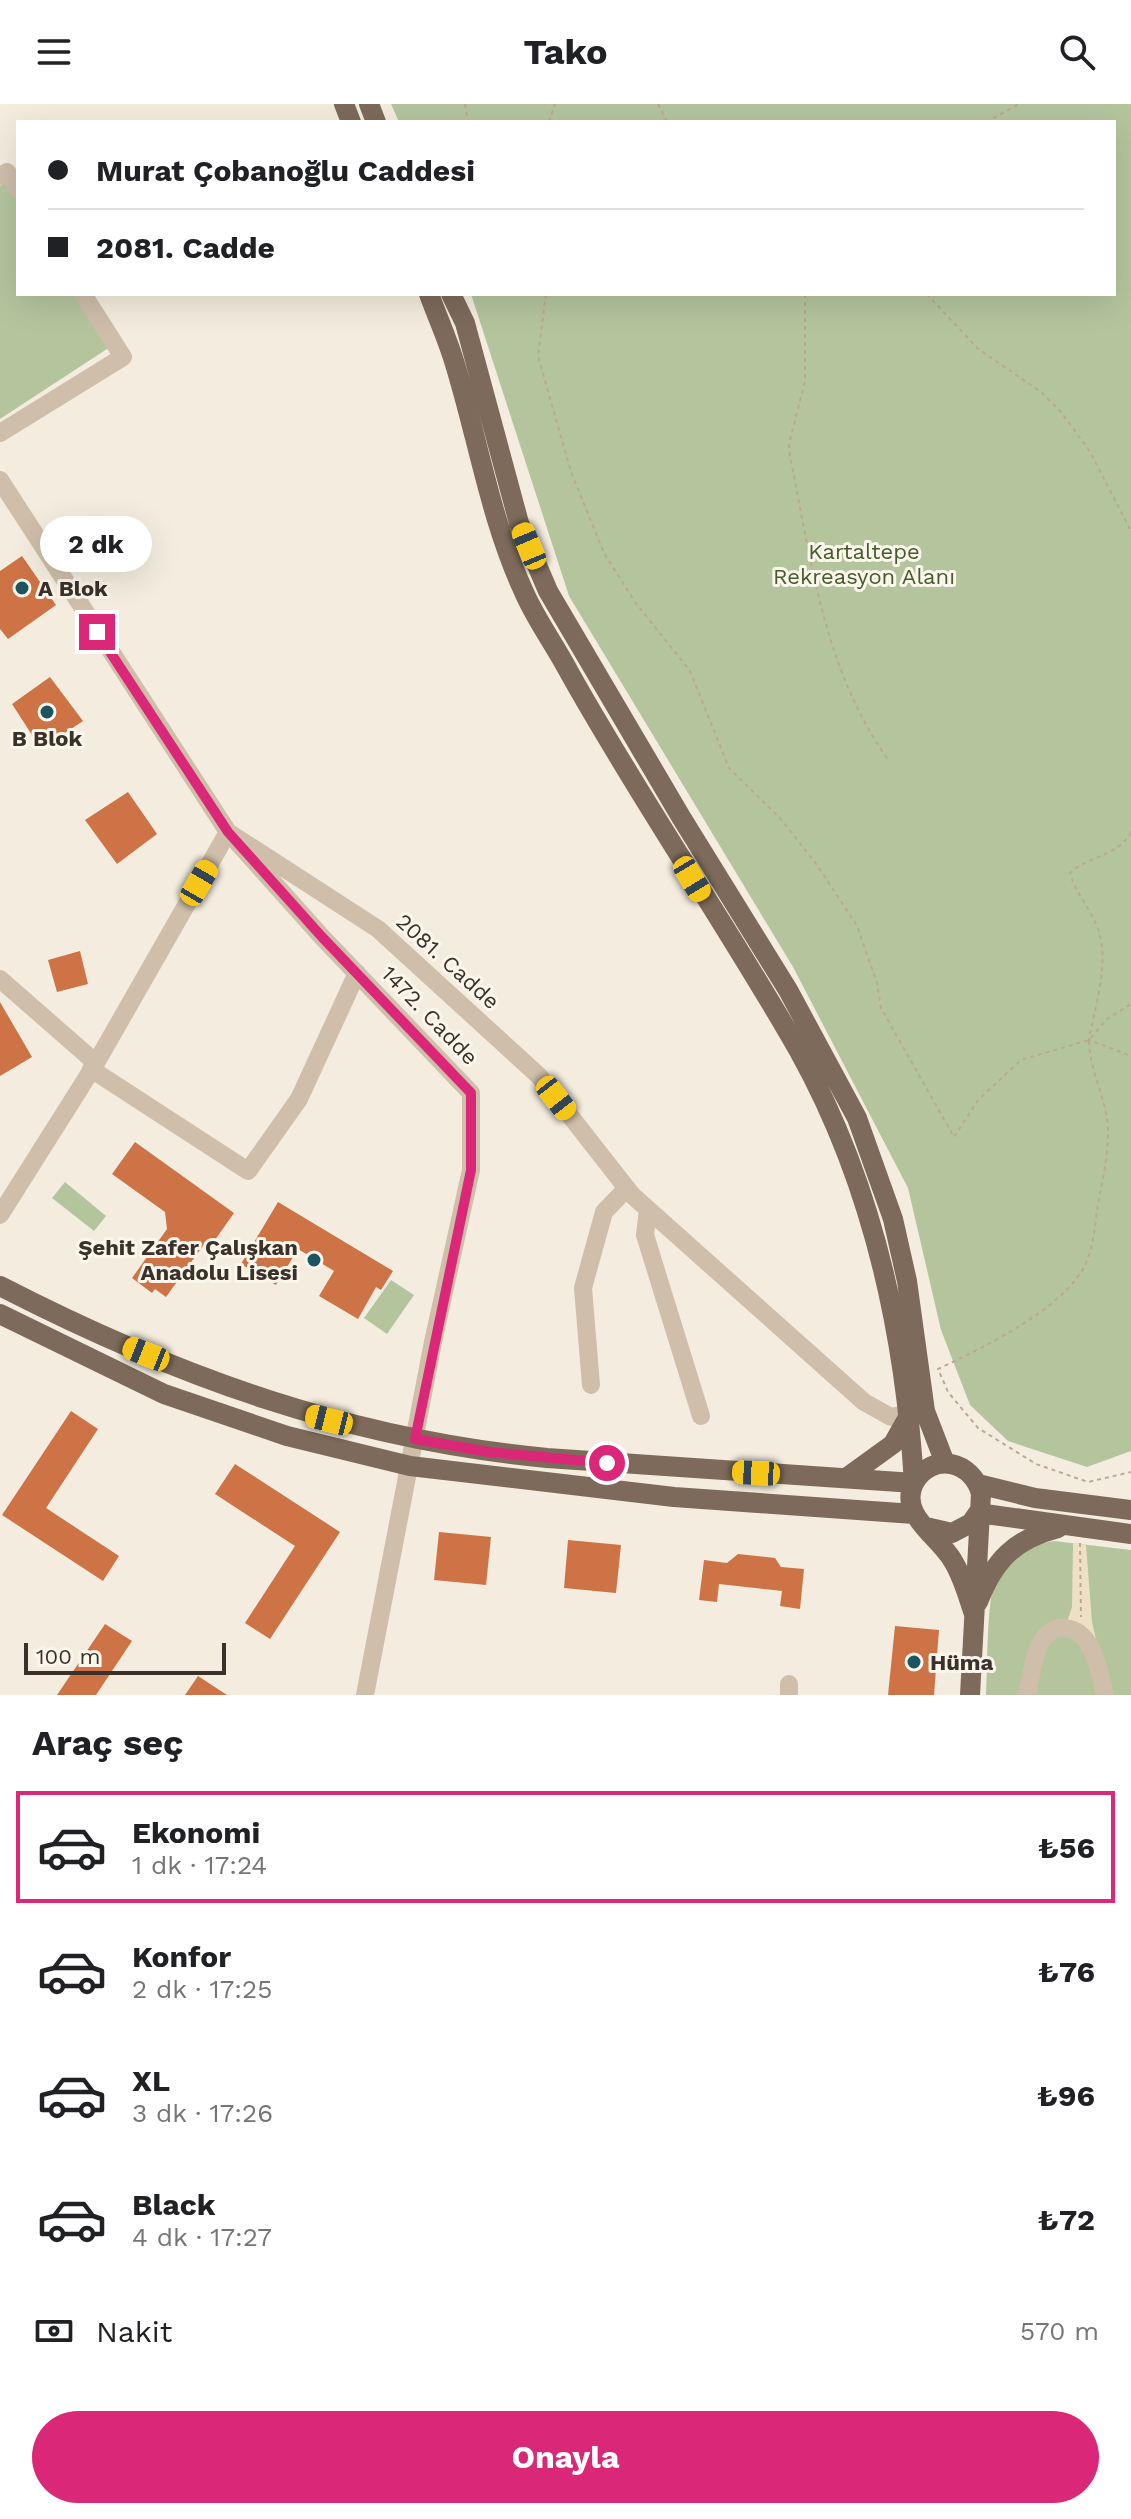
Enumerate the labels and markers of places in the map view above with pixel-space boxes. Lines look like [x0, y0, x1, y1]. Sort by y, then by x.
place label: A Blok [38, 576, 108, 601]
marker: A Blok [13, 579, 31, 597]
marker: B Blok [38, 703, 56, 721]
place label: B Blok [12, 726, 83, 751]
place label: Şehit Zafer Çalışkan Anadolu Lisesi [78, 1235, 298, 1285]
marker: Şehit Zafer Çalışkan Anadolu Lisesi [305, 1251, 323, 1269]
place label: Hüma [930, 1650, 994, 1675]
marker: Hüma [905, 1653, 923, 1671]

